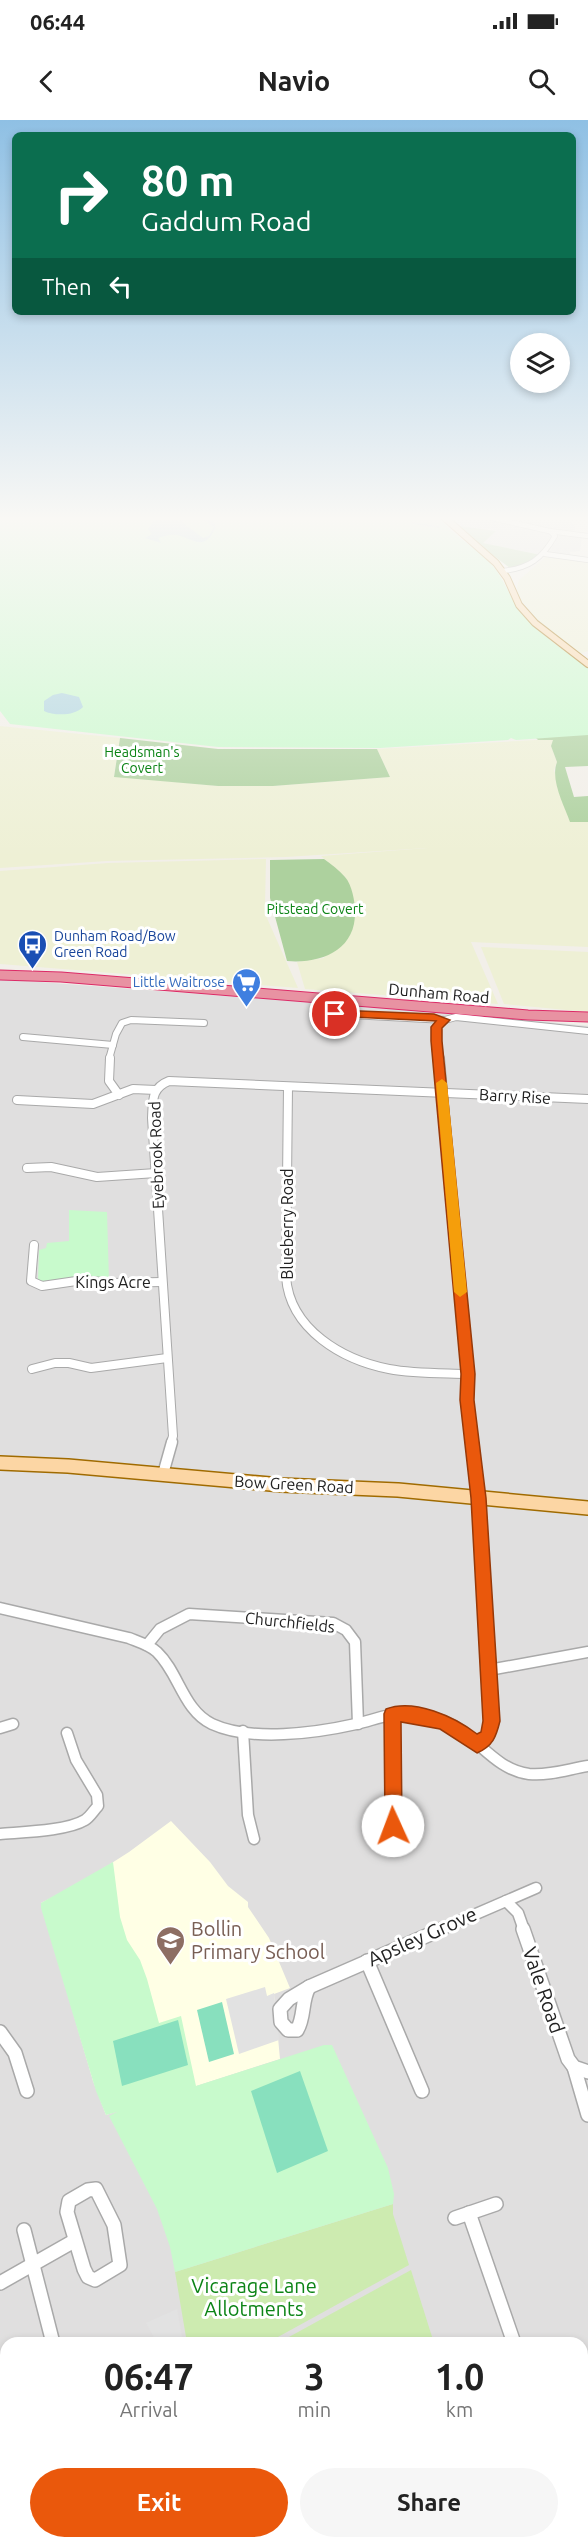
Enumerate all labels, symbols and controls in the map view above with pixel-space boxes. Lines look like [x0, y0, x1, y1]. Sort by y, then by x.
text: 06:44 [30, 9, 85, 34]
icon: back [30, 65, 63, 98]
icon: search [525, 65, 558, 98]
text: Navio [258, 66, 330, 96]
icon: right [42, 156, 120, 234]
text: 80 m [141, 157, 235, 204]
text: Gaddum Road [141, 206, 312, 236]
icon: left [104, 270, 137, 303]
text: Then [42, 274, 92, 299]
map controls [510, 333, 570, 393]
button: layers [510, 333, 570, 393]
park label: Headsman's Covert [104, 744, 180, 776]
park label: Pitstead Covert [266, 901, 364, 917]
bus stop icon: Dunham Road/Bow Green Road [17, 928, 49, 970]
place label: Dunham Road/Bow Green Road [54, 928, 176, 960]
supermarket icon: Little Waitrose [230, 966, 262, 1008]
place label: Little Waitrose [133, 974, 225, 990]
street label: Dunham Road [388, 980, 490, 1006]
pin [309, 988, 360, 1039]
icon: arrive [318, 997, 351, 1030]
street label: Barry Rise [479, 1085, 551, 1107]
street label: Eyebrook Road [145, 1101, 167, 1209]
street label: Blueberry Road [278, 1168, 296, 1280]
street label: Kings Acre [75, 1273, 151, 1291]
street label: Bow Green Road [234, 1472, 354, 1496]
street label: Churchfields [244, 1608, 336, 1636]
position arrow [361, 1794, 425, 1858]
street label: Apsley Grove [364, 1902, 480, 1970]
place label: Bollin Primary School [191, 1917, 325, 1963]
school or university icon: Bollin Primary School [154, 1924, 186, 1966]
street label: Vale Road [519, 1944, 569, 2036]
park label: Vicarage Lane Allotments [191, 2274, 317, 2320]
text: 06:47 [104, 2356, 194, 2397]
text: 3 [304, 2356, 324, 2397]
text: 1.0 [435, 2356, 484, 2397]
text: Arrival [120, 2398, 178, 2421]
text: min [298, 2398, 331, 2421]
text: km [446, 2398, 473, 2421]
button: Exit [30, 2468, 288, 2537]
button: Share [300, 2468, 558, 2537]

